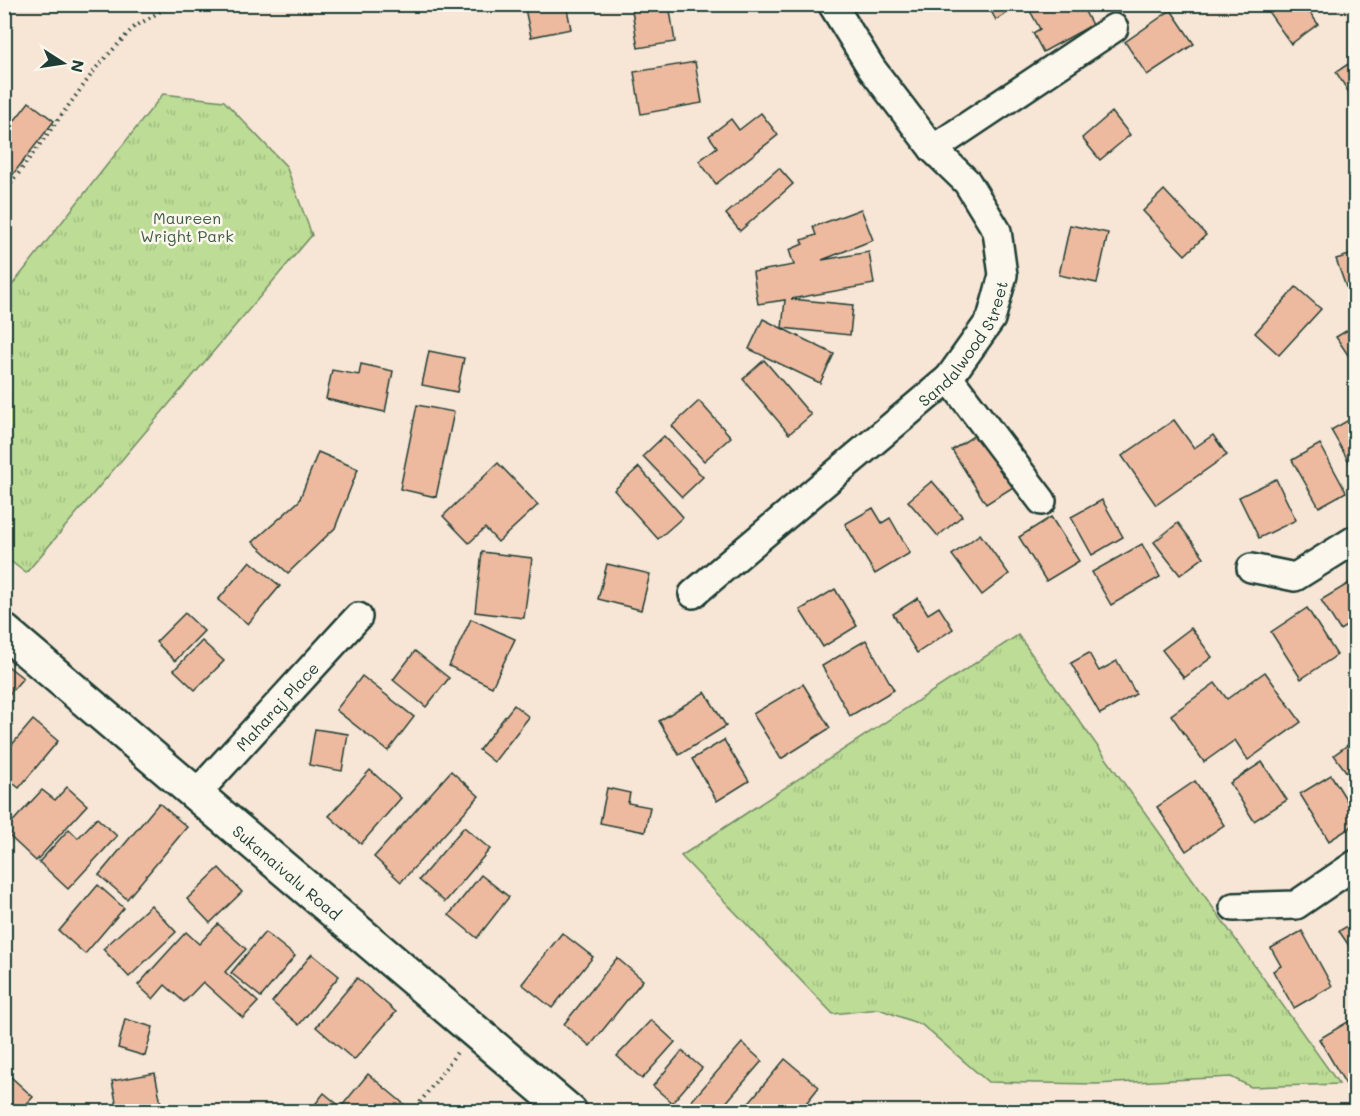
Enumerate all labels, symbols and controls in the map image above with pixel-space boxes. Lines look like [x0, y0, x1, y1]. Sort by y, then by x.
north arrow [33, 33, 93, 93]
text: N [67, 58, 90, 74]
park label: Maureen Wright Park [140, 207, 234, 246]
street label: Sandalwood Street [913, 278, 1012, 410]
street label: Maharaj Place [231, 657, 323, 755]
street label: Sukanaivalu Road [229, 820, 346, 924]

